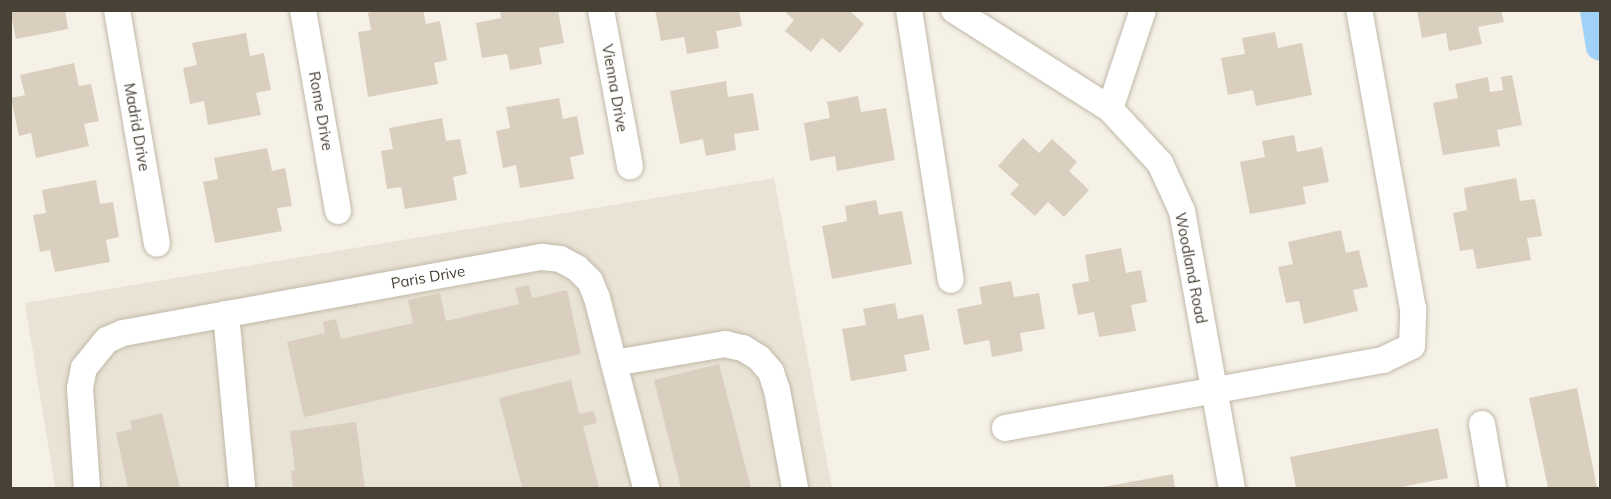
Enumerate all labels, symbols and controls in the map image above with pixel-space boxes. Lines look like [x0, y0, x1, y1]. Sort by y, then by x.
street label: Vienna Drive [598, 43, 632, 133]
street label: Rome Drive [305, 70, 337, 152]
street label: Madrid Drive [120, 82, 154, 172]
street label: Woodland Road [1171, 211, 1211, 325]
street label: Paris Drive [390, 262, 466, 292]

